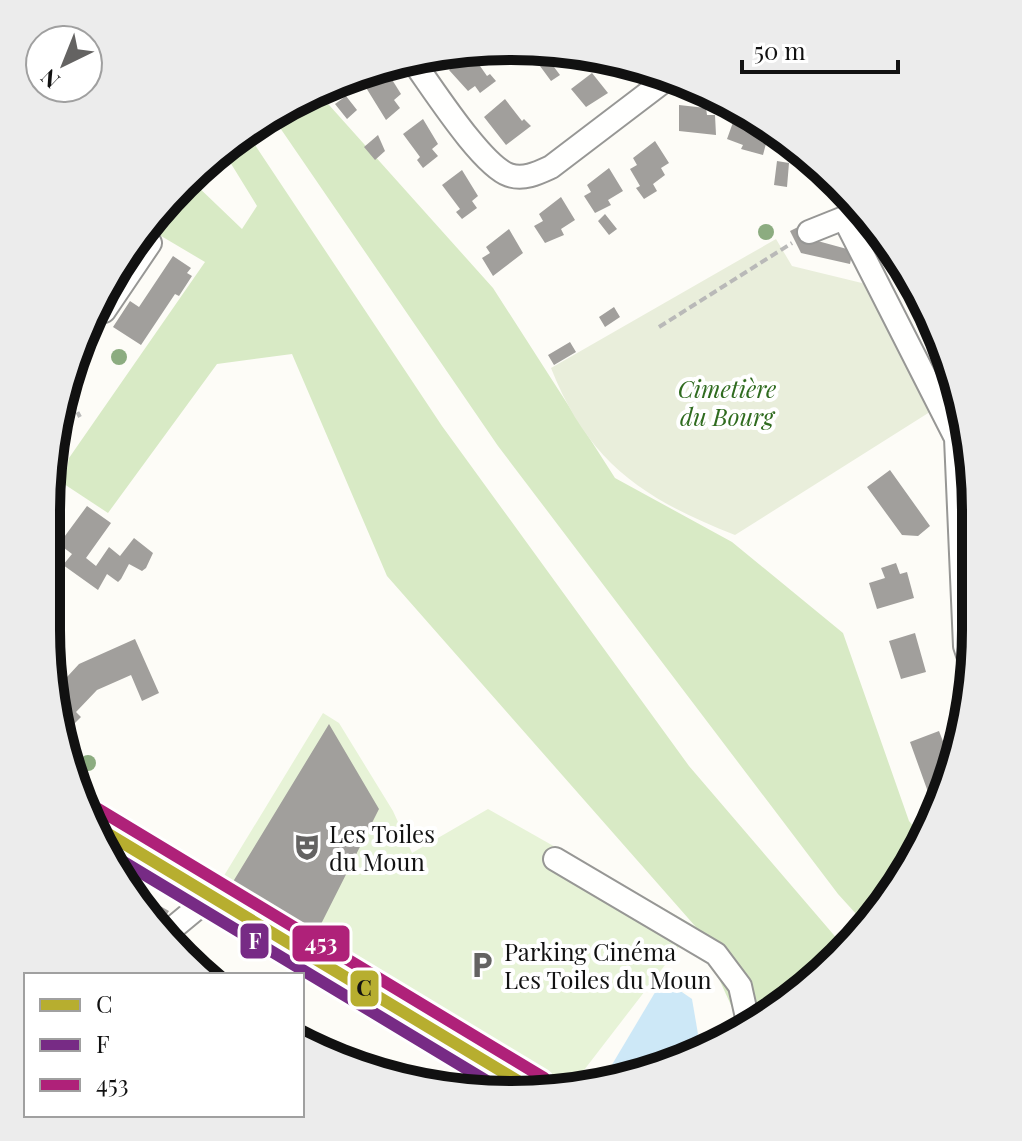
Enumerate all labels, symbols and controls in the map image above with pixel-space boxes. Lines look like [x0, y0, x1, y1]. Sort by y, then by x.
north arrow [24, 24, 104, 104]
scale bar [742, 24, 898, 74]
text: 50 m [754, 34, 806, 66]
text: N [34, 63, 66, 96]
park label: Cimetière du Bourg [678, 372, 776, 432]
place label: Les Toiles du Moun [329, 817, 435, 877]
theatre icon: Les Toiles du Moun [292, 832, 322, 862]
line badge: F [239, 922, 270, 960]
line badge: 453 [291, 924, 351, 963]
text: F [248, 925, 262, 955]
text: 453 [305, 927, 337, 957]
place label: Parking Cinéma Les Toiles du Moun [504, 935, 712, 995]
parking icon: Parking Cinéma Les Toiles du Moun [467, 950, 497, 980]
line badge: C [349, 969, 380, 1008]
text: C [356, 972, 372, 1002]
legend [24, 973, 304, 1117]
text: C [96, 987, 113, 1019]
text: F [96, 1027, 110, 1059]
text: 453 [96, 1067, 129, 1099]

